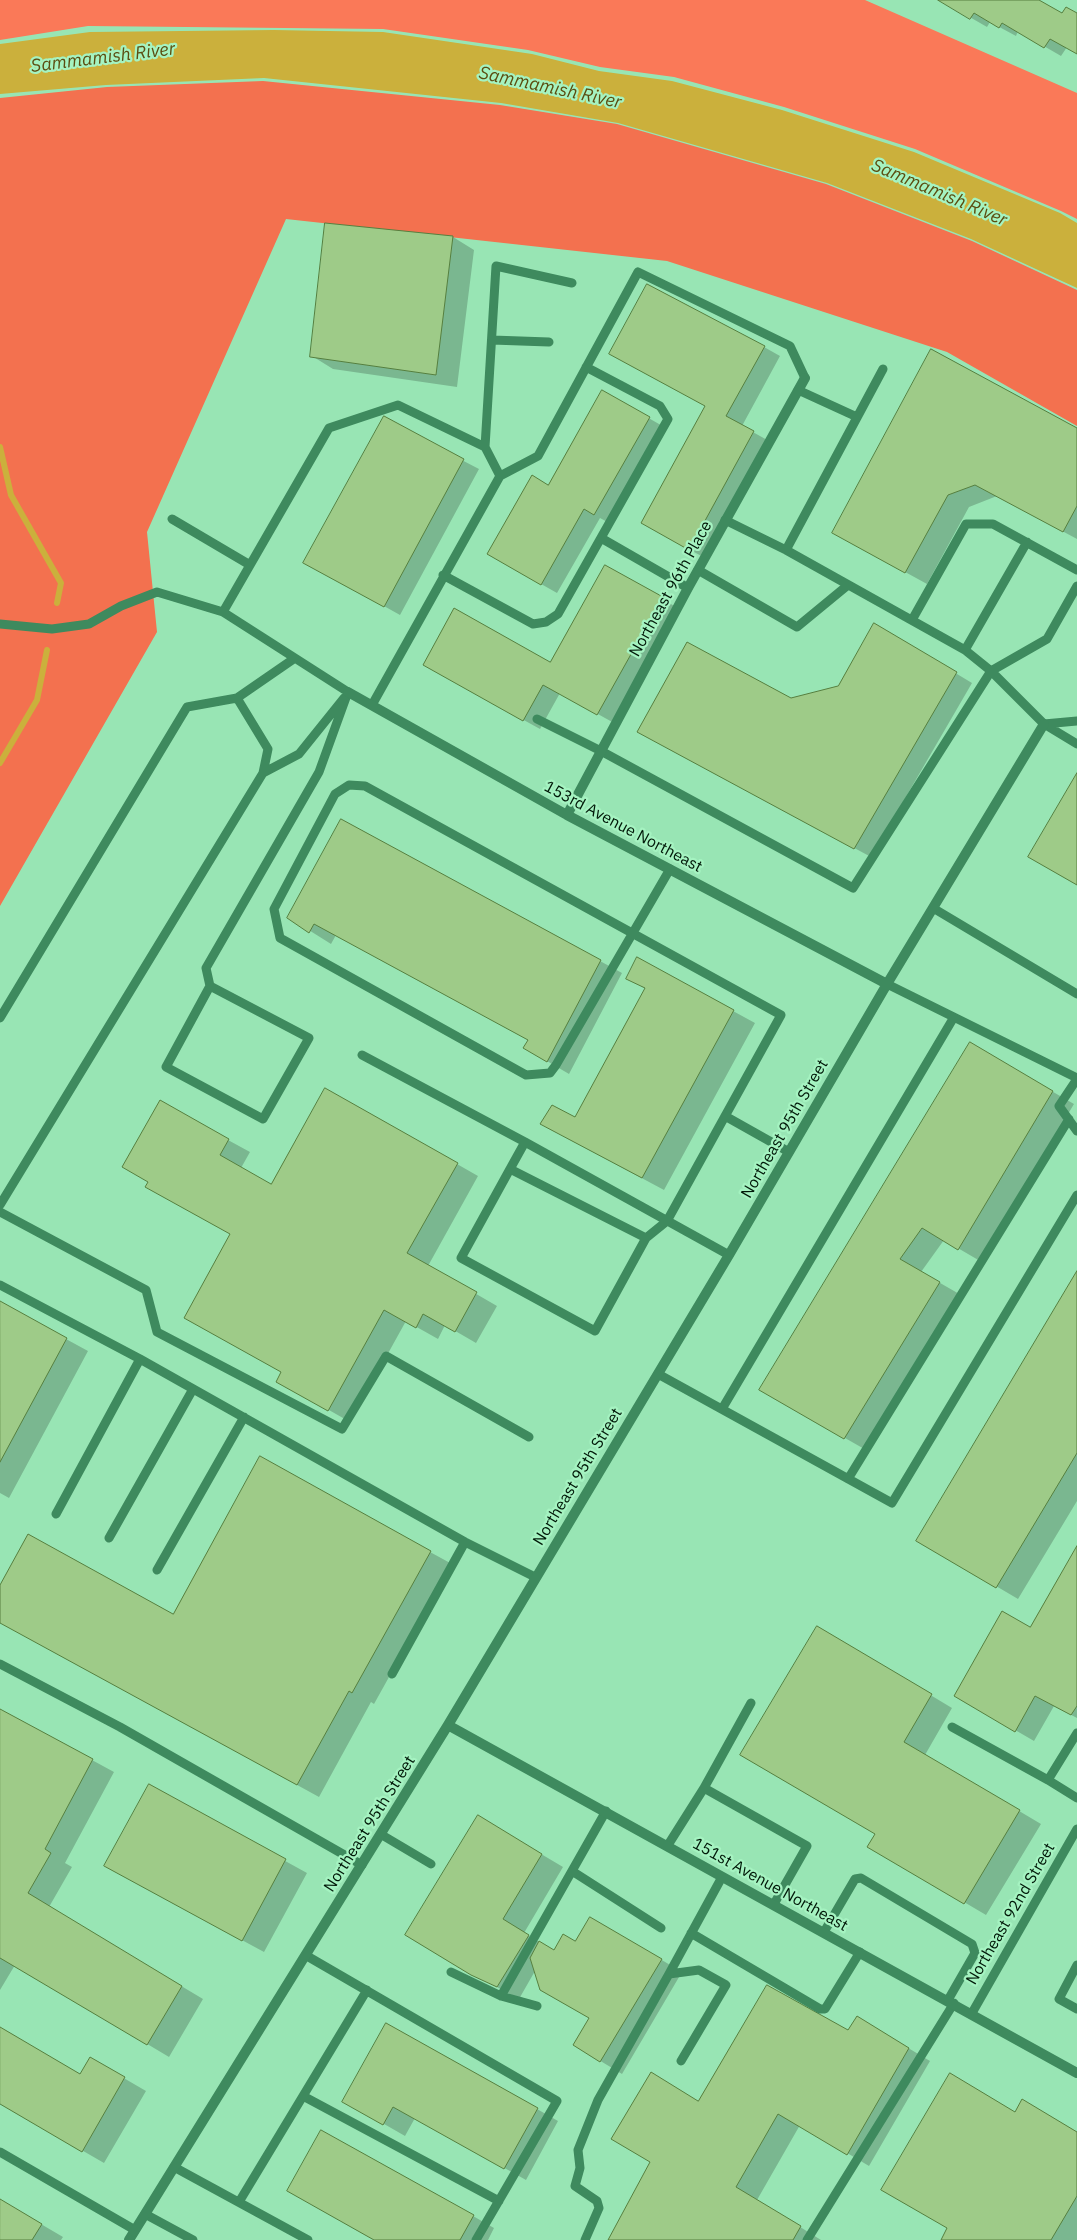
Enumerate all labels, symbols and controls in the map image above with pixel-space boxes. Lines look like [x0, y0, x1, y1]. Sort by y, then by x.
water label: Sammamish River [30, 38, 176, 78]
water label: Sammamish River [477, 62, 623, 114]
water label: Sammamish River [868, 155, 1010, 231]
street label: Northeast 96th Place [626, 518, 716, 660]
street label: 153rd Avenue Northeast [541, 777, 705, 877]
street label: Northeast 95th Street [737, 1056, 833, 1202]
street label: Northeast 95th Street [529, 1405, 627, 1549]
street label: Northeast 95th Street [320, 1752, 420, 1896]
street label: 151st Avenue Northeast [689, 1834, 851, 1936]
street label: Northeast 92nd Street [963, 1840, 1059, 1988]

